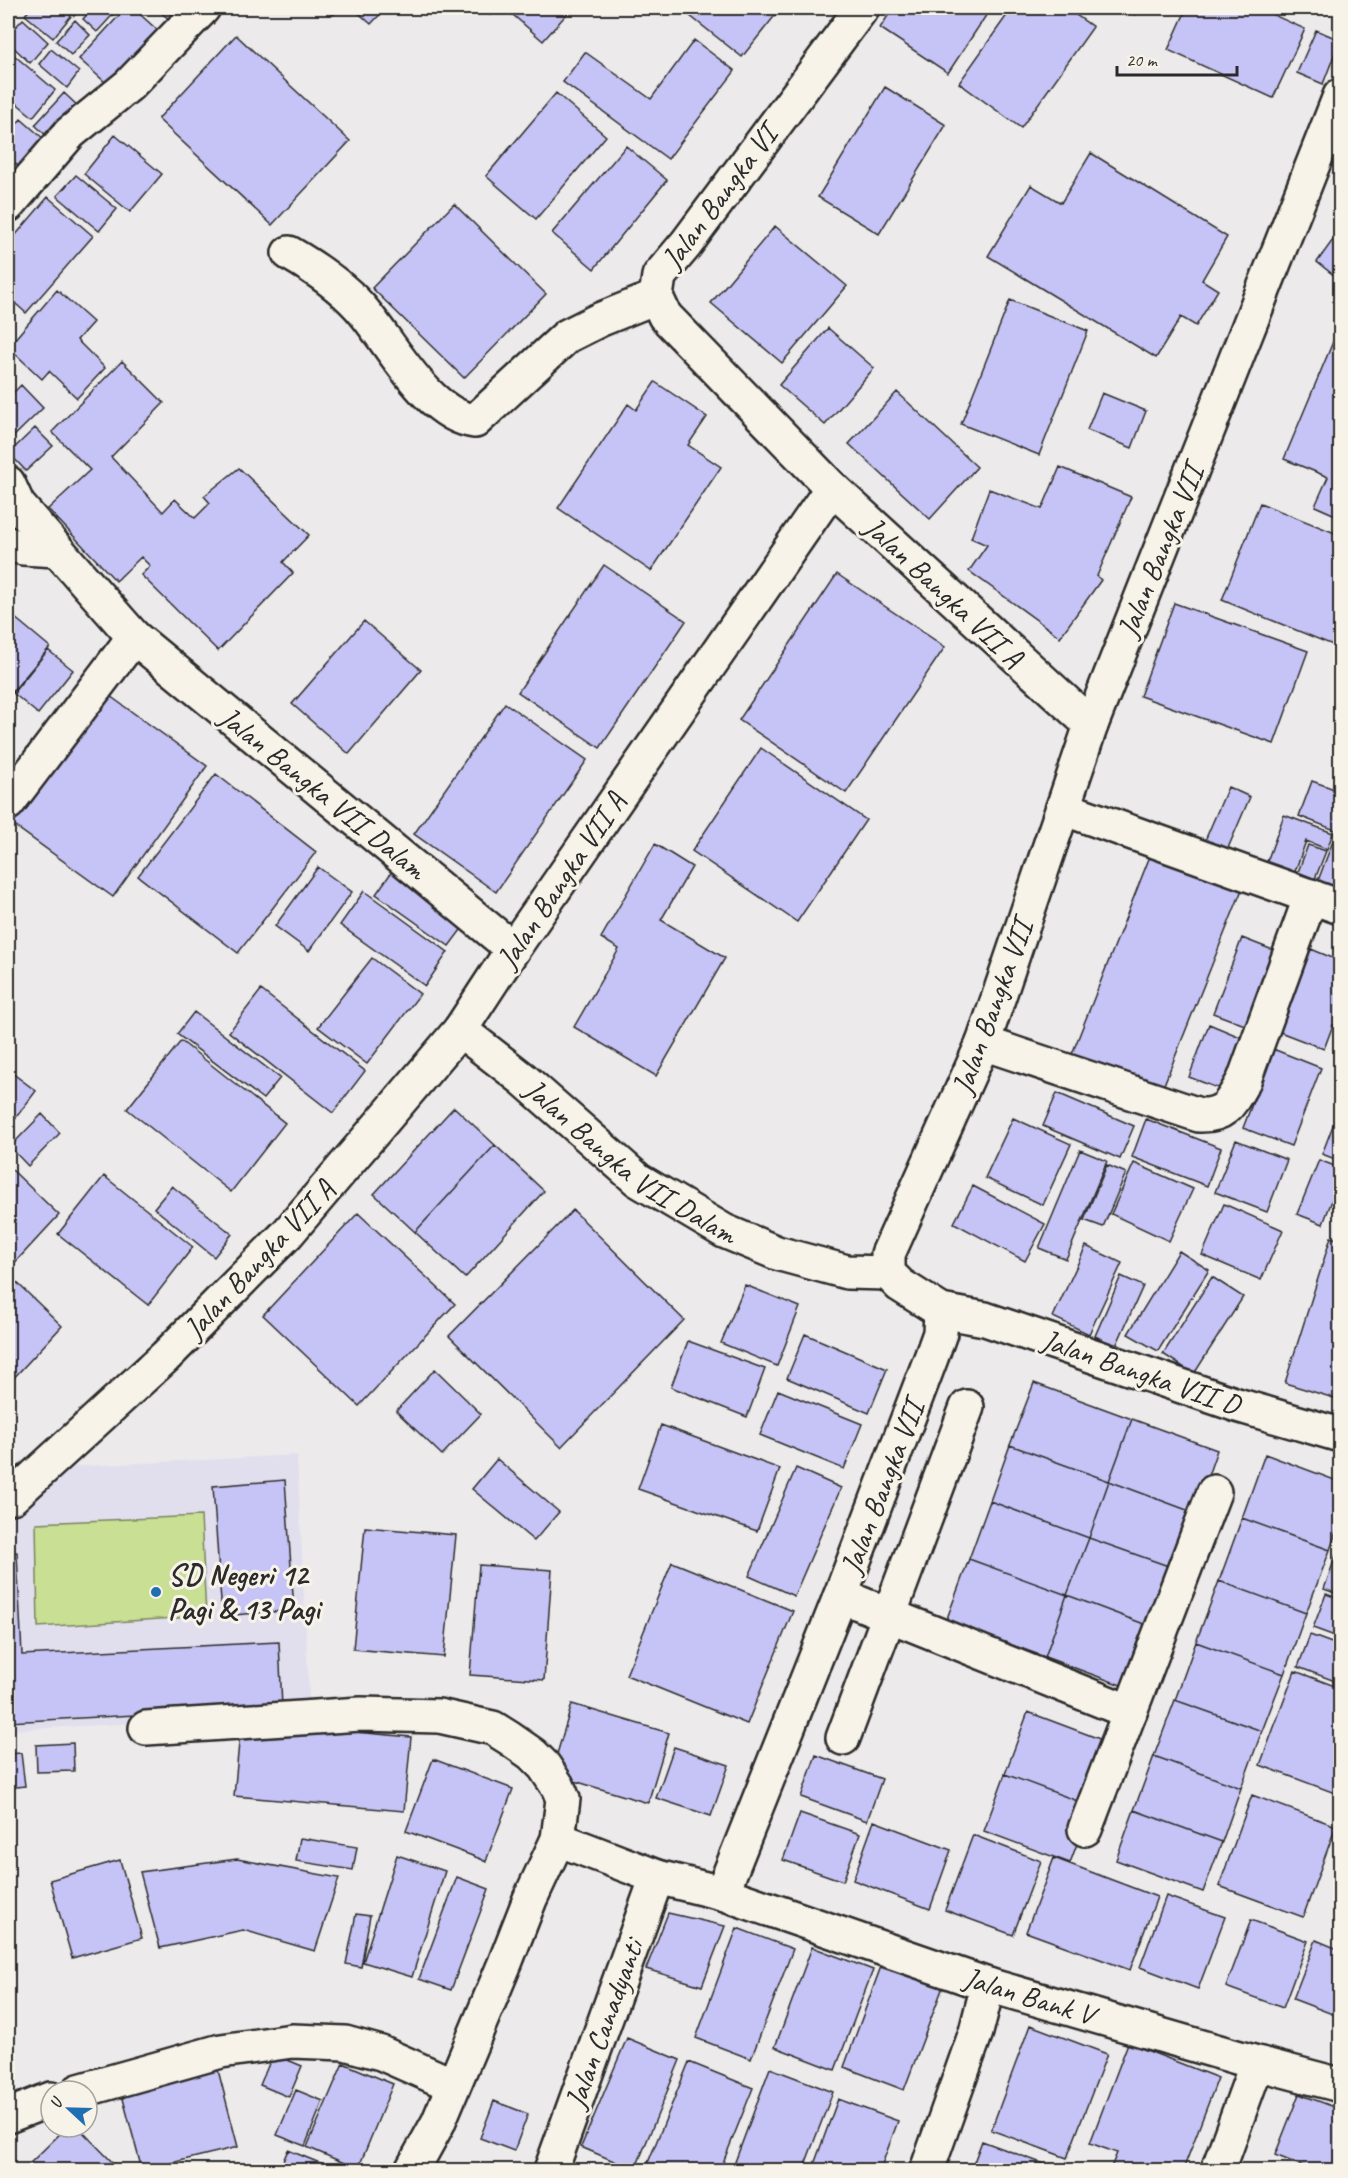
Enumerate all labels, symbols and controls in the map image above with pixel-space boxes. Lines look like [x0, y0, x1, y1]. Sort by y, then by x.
scale bar [1117, 39, 1237, 77]
text: 20 m [1126, 49, 1159, 71]
street label: Jalan Bangka VI [652, 112, 789, 278]
street label: Jalan Bangka VII [1107, 454, 1214, 644]
street label: Jalan Bangka VII A [855, 507, 1032, 676]
street label: Jalan Bangka VII Dalam [210, 697, 435, 889]
street label: Jalan Bangka VII A [487, 784, 634, 977]
street label: Jalan Bangka VII [942, 909, 1043, 1101]
street label: Jalan Bangka VII Dalam [515, 1069, 743, 1253]
street label: Jalan Bangka VII A [174, 1171, 343, 1348]
street label: Jalan Bangka VII D [1035, 1320, 1248, 1425]
street label: Jalan Bangka VII [831, 1390, 935, 1581]
place label: SD Negeri 12 Pagi & 13 Pagi [168, 1556, 324, 1628]
marker: SD Negeri 12 Pagi & 13 Pagi [149, 1585, 163, 1599]
street label: Jalan Canadyanti [555, 1931, 653, 2115]
street label: Jalan Bank V [957, 1958, 1104, 2035]
north arrow [39, 2079, 99, 2139]
text: U [45, 2093, 68, 2111]

